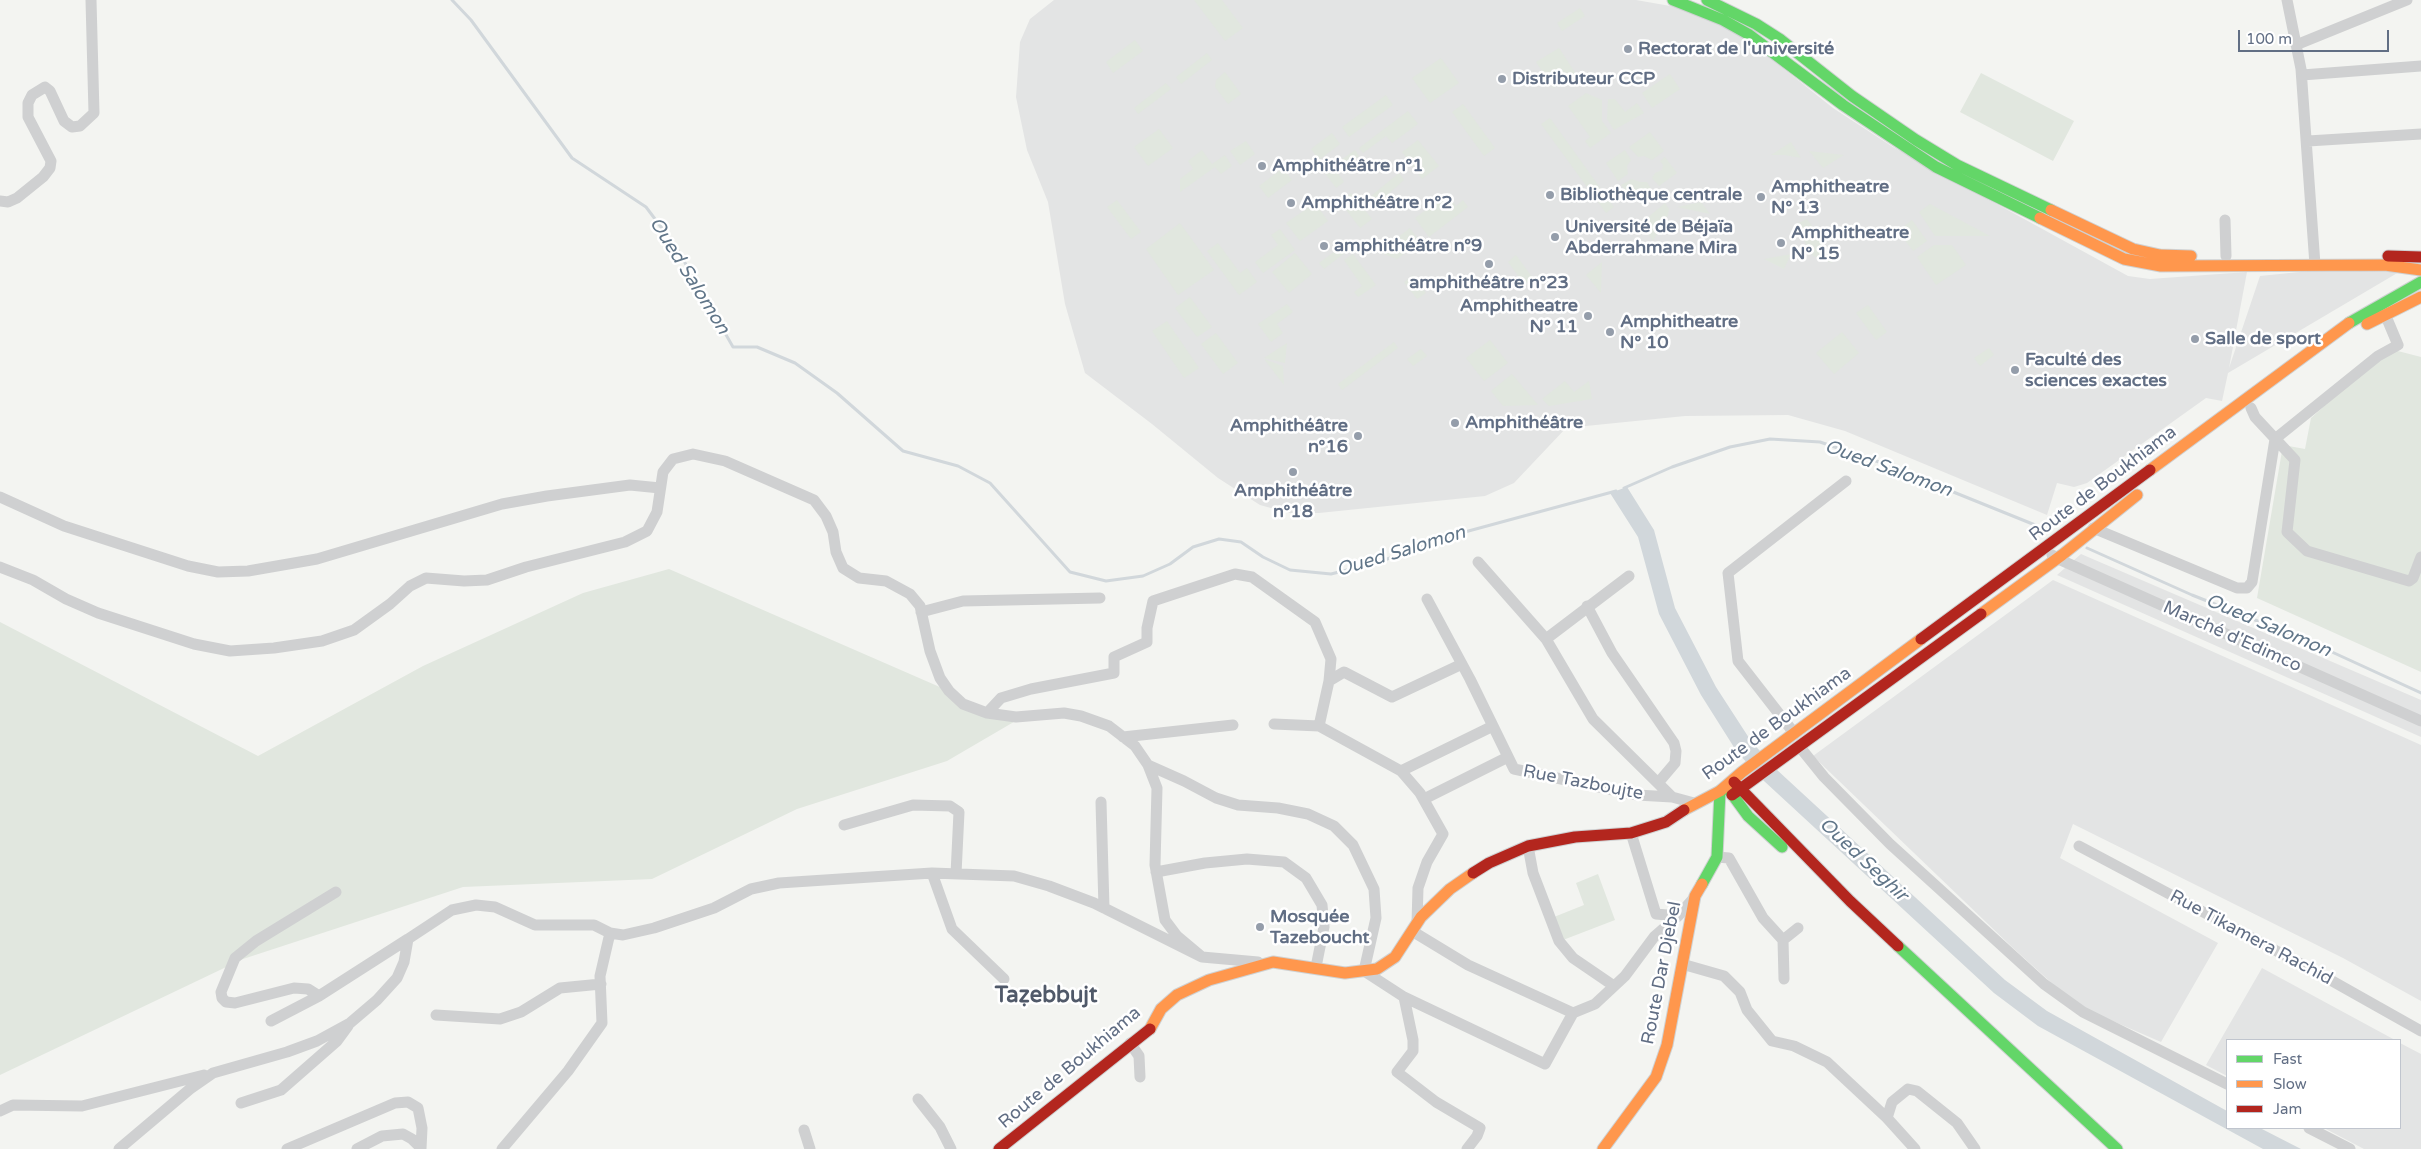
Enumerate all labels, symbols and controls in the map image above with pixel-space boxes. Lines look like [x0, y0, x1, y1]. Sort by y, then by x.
scale bar [2241, 20, 2392, 52]
text: 100 m [2246, 30, 2292, 48]
place label: Rectorat de l'université [1638, 38, 1834, 60]
marker: Rectorat de l'université [1622, 43, 1634, 55]
place label: Distributeur CCP [1512, 68, 1655, 90]
marker: Distributeur CCP [1496, 73, 1508, 85]
place label: Amphithéâtre n°1 [1272, 155, 1424, 177]
marker: Amphithéâtre n°1 [1256, 160, 1268, 172]
place label: Amphitheatre N° 13 [1771, 176, 1889, 218]
place label: Bibliothèque centrale [1560, 184, 1742, 206]
marker: Bibliothèque centrale [1544, 189, 1556, 201]
marker: Amphitheatre N° 13 [1755, 191, 1767, 203]
place label: Amphithéâtre n°2 [1301, 192, 1453, 214]
marker: Amphithéâtre n°2 [1285, 197, 1297, 209]
water label: Oued Salomon [644, 213, 734, 339]
place label: Université de Béjaïa Abderrahmane Mira [1565, 216, 1737, 258]
place label: Amphitheatre N° 15 [1791, 222, 1909, 264]
marker: Université de Béjaïa Abderrahmane Mira [1549, 231, 1561, 243]
place label: amphithéâtre n°9 [1334, 235, 1482, 257]
marker: Amphitheatre N° 15 [1775, 237, 1787, 249]
marker: amphithéâtre n°9 [1318, 240, 1330, 252]
marker: amphithéâtre n°23 [1483, 258, 1495, 270]
place label: amphithéâtre n°23 [1409, 272, 1569, 294]
place label: Amphitheatre N° 11 [1460, 295, 1578, 338]
marker: Amphitheatre N° 11 [1582, 310, 1594, 322]
place label: Amphitheatre N° 10 [1620, 311, 1738, 354]
marker: Amphitheatre N° 10 [1604, 326, 1616, 338]
place label: Salle de sport [2205, 328, 2321, 350]
marker: Salle de sport [2189, 333, 2201, 345]
place label: Faculté des sciences exactes [2025, 349, 2167, 392]
marker: Faculté des sciences exactes [2009, 364, 2021, 376]
place label: Amphithéâtre [1465, 412, 1583, 434]
place label: Amphithéâtre n°16 [1230, 415, 1348, 458]
marker: Amphithéâtre [1449, 417, 1461, 429]
street label: Route de Boukhiama [2025, 422, 2181, 546]
marker: Amphithéâtre n°16 [1352, 430, 1364, 442]
water label: Oued Salomon [1821, 435, 1955, 503]
marker: Amphithéâtre n°18 [1287, 466, 1299, 478]
place label: Amphithéâtre n°18 [1234, 480, 1352, 522]
water label: Oued Salomon [1334, 522, 1468, 582]
water label: Oued Salomon [2202, 589, 2334, 663]
street label: Marché d'Edimco [2160, 597, 2304, 677]
street label: Route de Boukhiama [1698, 663, 1856, 785]
street label: Rue Tazboujte [1521, 761, 1645, 805]
water label: Oued Seghir [1814, 813, 1912, 907]
street label: Rue Tikamera Rachid [2166, 886, 2336, 990]
street label: Route Dar Djebel [1638, 900, 1686, 1046]
place label: Mosquée Tazeboucht [1270, 906, 1369, 949]
marker: Mosquée Tazeboucht [1254, 921, 1266, 933]
district label: Taẓebbujt [995, 983, 1097, 1009]
street label: Route de Boukhiama [995, 1002, 1145, 1134]
legend [2226, 1039, 2401, 1129]
text: Fast [2273, 1050, 2302, 1068]
text: Slow [2273, 1075, 2307, 1093]
text: Jam [2273, 1100, 2302, 1118]

